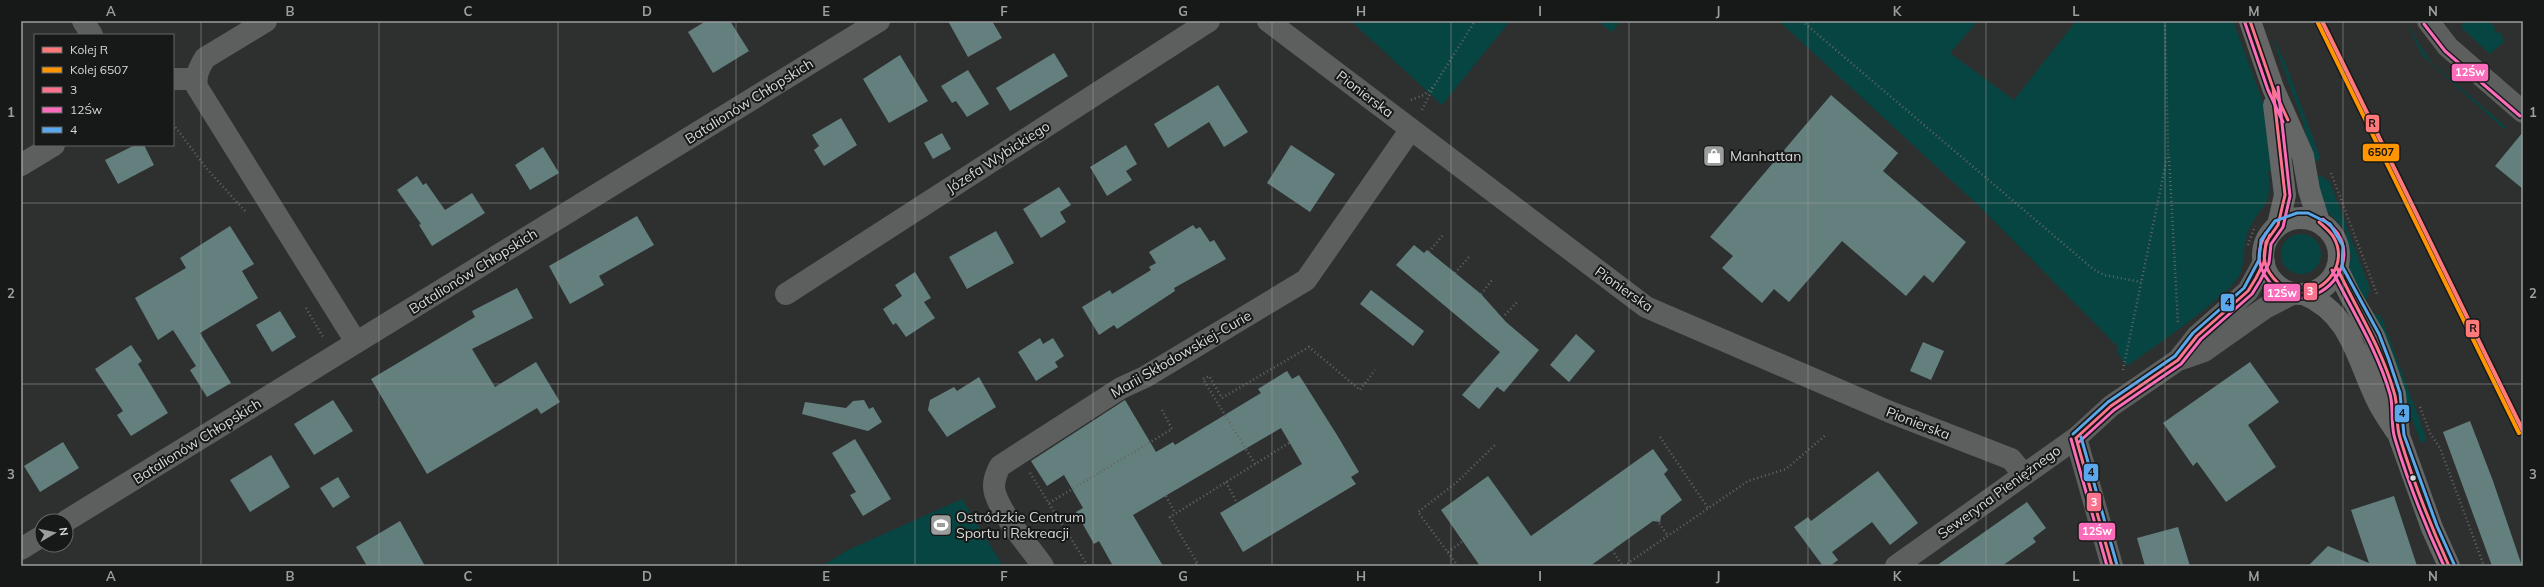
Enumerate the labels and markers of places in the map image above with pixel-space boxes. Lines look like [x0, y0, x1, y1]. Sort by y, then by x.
shop icon: Manhattan [1701, 143, 1727, 169]
place label: Manhattan [1730, 147, 1801, 165]
unlabelled marker [2408, 473, 2418, 483]
place label: Ostródzkie Centrum Sportu i Rekreacji [956, 508, 1084, 542]
sports icon: Ostródzkie Centrum Sportu i Rekreacji [928, 512, 954, 538]

